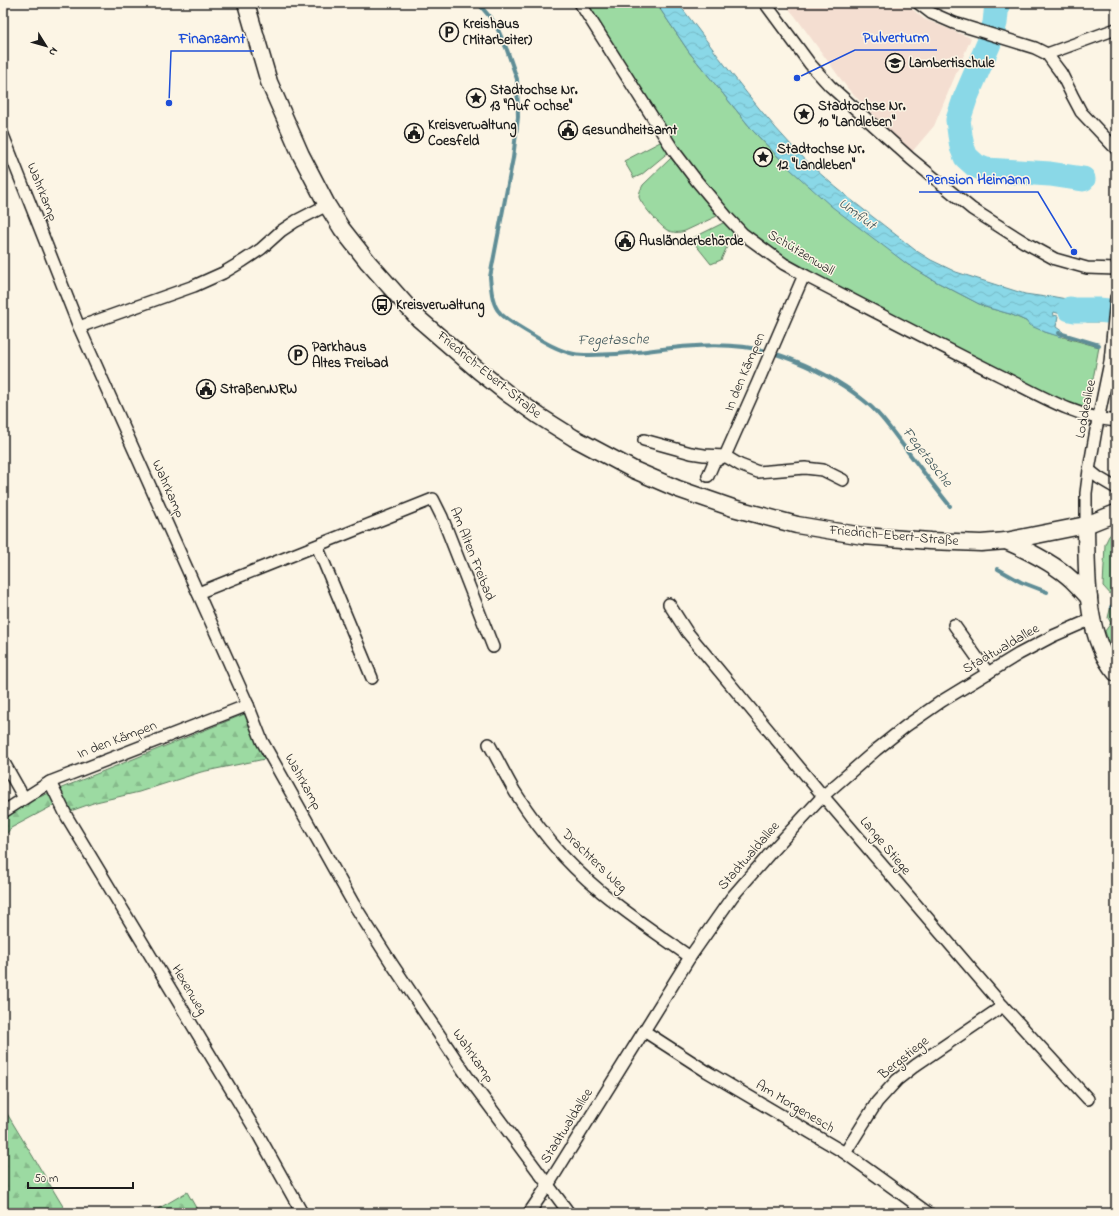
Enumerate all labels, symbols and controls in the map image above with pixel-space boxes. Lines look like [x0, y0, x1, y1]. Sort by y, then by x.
place label: Kreishaus (Mitarbeiter) [462, 14, 533, 51]
parking icon: Kreishaus (Mitarbeiter) [438, 21, 460, 43]
callout: Pulverturm [855, 23, 937, 50]
callout: Finanzamt [171, 24, 254, 51]
north arrow [26, 26, 66, 66]
text: Pulverturm [863, 27, 930, 49]
text: Finanzamt [178, 28, 246, 50]
text: N [45, 44, 62, 59]
school or university icon: Lambertischule [884, 52, 906, 74]
place label: Lambertischule [909, 53, 995, 74]
place label: Stadtochse Nr. 13 "Auf Ochse" [490, 80, 578, 117]
place icon: Stadtochse Nr. 13 "Auf Ochse" [465, 87, 487, 109]
place label: Stadtochse Nr. 10 "Landleben" [818, 96, 906, 133]
place icon: Stadtochse Nr. 10 "Landleben" [793, 103, 815, 125]
place label: Kreisverwaltung Coesfeld [428, 115, 517, 152]
public building icon: Gesundheitsamt [557, 119, 579, 141]
place label: Gesundheitsamt [582, 120, 678, 141]
public building icon: Kreisverwaltung Coesfeld [403, 122, 425, 144]
place label: Stadtochse Nr. 12 "Landleben" [777, 139, 865, 176]
place icon: Stadtochse Nr. 12 "Landleben" [752, 146, 774, 168]
street label: Wahrkamp [21, 160, 63, 225]
callout: Pension Heimann [919, 165, 1038, 192]
text: Pension Heimann [926, 169, 1031, 191]
water label: Umflut [834, 192, 882, 237]
street label: Schützenwall [763, 225, 839, 281]
public building icon: Ausländerbehörde [614, 230, 636, 252]
place label: Ausländerbehörde [639, 231, 744, 252]
bus stop icon: Kreisverwaltung [371, 294, 393, 316]
place label: Kreisverwaltung [396, 295, 485, 318]
street label: Friedrich-Ebert-Straße [431, 325, 547, 424]
water label: Fegetasche [577, 328, 650, 353]
street label: In den Kämpen [719, 329, 771, 415]
place label: Parkhaus Altes Freibad [312, 337, 389, 374]
parking icon: Parkhaus Altes Freibad [287, 344, 309, 366]
street label: Loddeallee [1070, 377, 1102, 440]
public building icon: Straßen.NRW [195, 378, 217, 400]
place label: Straßen.NRW [220, 379, 297, 400]
water label: Fegetasche [896, 422, 958, 493]
street label: Wahrkamp [146, 457, 190, 522]
street label: Am Alten Freibad [444, 504, 500, 604]
street label: Friedrich-Ebert-Straße [828, 520, 960, 552]
street label: Stadtwaldallee [959, 618, 1044, 679]
street label: In den Kämpen [74, 715, 160, 765]
street label: Wahrkamp [279, 750, 327, 814]
street label: Lange Stiege [853, 812, 916, 881]
street label: Stadtwaldallee [713, 816, 785, 895]
street label: Drachters Weg [555, 823, 632, 899]
street label: Hexenweg [165, 961, 212, 1020]
street label: Wahrkamp [447, 1025, 499, 1088]
street label: Bergstiege [873, 1031, 935, 1086]
street label: Am Morgenesch [751, 1075, 838, 1140]
street label: Stadtwaldallee [535, 1084, 599, 1168]
scale bar [28, 1164, 133, 1190]
text: 50 m [34, 1170, 58, 1188]

